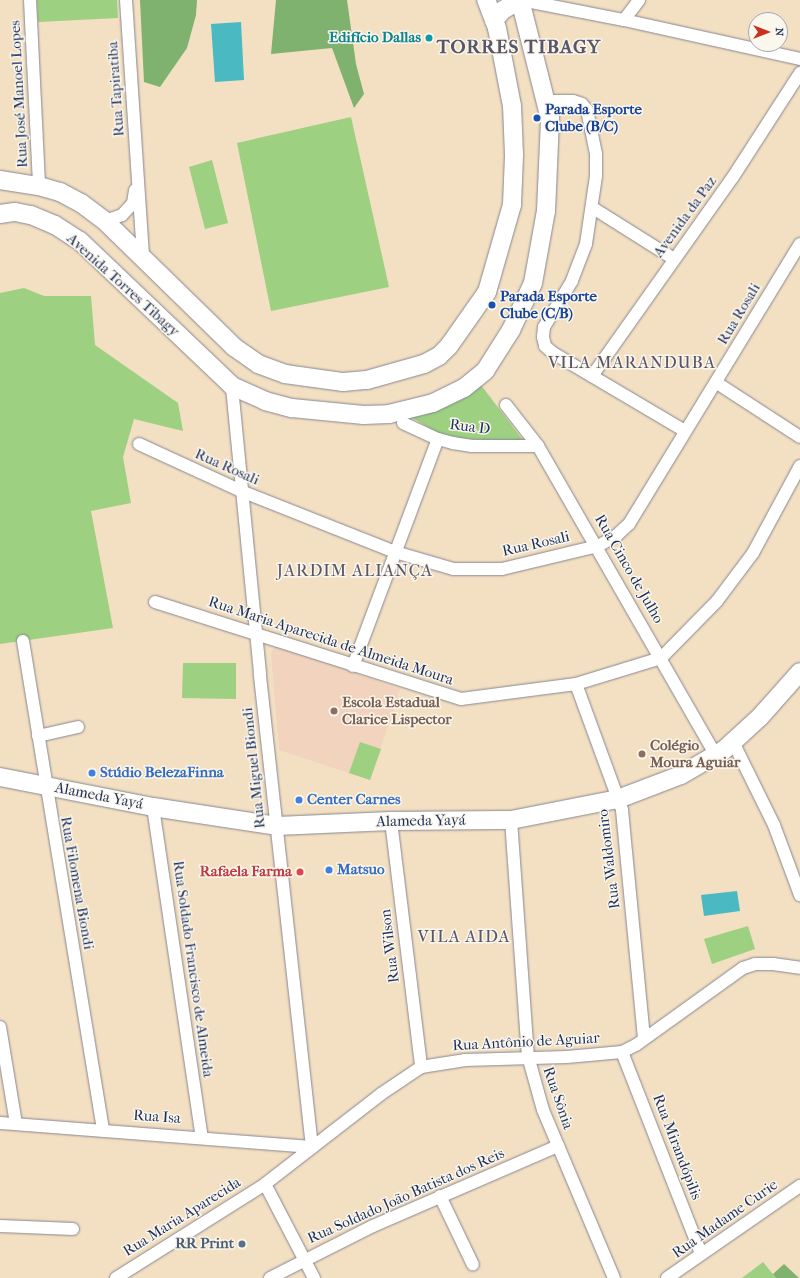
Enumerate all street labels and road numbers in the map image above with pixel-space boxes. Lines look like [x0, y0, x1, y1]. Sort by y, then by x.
street label: Rua José Manoel Lopes [6, 20, 32, 168]
street label: Rua Tapiratiba [104, 41, 128, 137]
street label: Avenida da Paz [649, 173, 721, 261]
street label: Avenida Torres Tibagy [63, 230, 183, 340]
street label: Rua Rosali [714, 280, 764, 348]
street label: Rua D [449, 416, 491, 438]
street label: Rua Rosali [192, 445, 262, 489]
street label: Rua Cinco de Julho [591, 511, 667, 627]
street label: Rua Rosali [501, 528, 571, 560]
street label: Rua Maria Aparecida de Almeida Moura [206, 593, 456, 689]
street label: Rua Miguel Biondi [239, 707, 269, 829]
street label: Alameda Yayá [53, 779, 145, 813]
street label: Rua Waldomiro [594, 808, 624, 910]
street label: Alameda Yayá [376, 811, 466, 831]
street label: Rua Filomena Biondi [56, 815, 98, 951]
street label: Rua Soldado Francisco de Almeida [169, 860, 217, 1078]
street label: Rua Wilson [377, 908, 403, 984]
street label: Rua Antônio de Aguiar [452, 1029, 600, 1055]
street label: Rua Sônia [539, 1065, 577, 1131]
street label: Rua Mirandópilis [649, 1092, 705, 1202]
street label: Rua Isa [133, 1106, 181, 1128]
street label: Rua Soldado João Batista dos Reis [305, 1144, 507, 1248]
street label: Rua Maria Aparecida [120, 1173, 244, 1261]
street label: Rua Madame Curie [669, 1176, 781, 1262]

